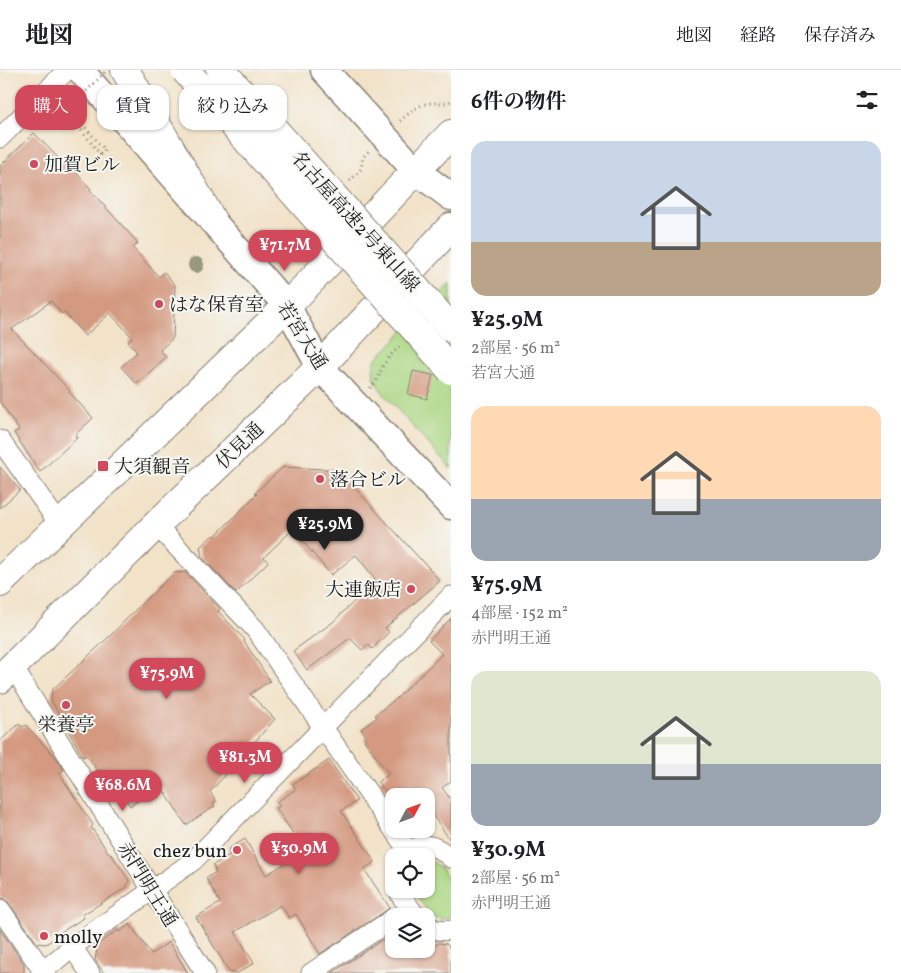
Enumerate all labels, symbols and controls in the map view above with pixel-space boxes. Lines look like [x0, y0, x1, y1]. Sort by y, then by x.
text: 地図 [25, 20, 73, 54]
text: 地図 [676, 24, 712, 49]
text: 経路 [740, 24, 776, 49]
text: 保存済み [804, 24, 876, 49]
chip: 購入 [15, 85, 87, 130]
chip: 賃貸 [97, 85, 169, 130]
chip: 絞り込み [179, 85, 287, 130]
icon: filters [853, 86, 881, 114]
text: 6件の物件 [471, 88, 567, 117]
street label: 名古屋高速2号東山線 [284, 146, 425, 298]
place label: 加賀ビル [44, 153, 120, 179]
marker: 加賀ビル [28, 158, 40, 170]
icon: home [631, 173, 721, 263]
pin: ¥71.7M [244, 230, 326, 272]
text: ¥71.7M [259, 235, 311, 257]
place label: はな保育室 [169, 293, 264, 319]
street label: 若宮大通 [270, 297, 332, 375]
marker: はな保育室 [153, 298, 165, 310]
text: ¥25.9M [471, 306, 543, 335]
text: 2部屋 · 56 m² [471, 338, 560, 360]
text: 若宮大通 [471, 363, 535, 385]
street label: 伏見通 [211, 417, 270, 476]
icon: home [631, 438, 721, 528]
place label: 大須観音 [114, 455, 190, 481]
marker: 大須観音 [96, 459, 110, 473]
place label: 落合ビル [330, 468, 406, 494]
marker: 落合ビル [314, 473, 326, 485]
pin: ¥25.9M [284, 508, 366, 551]
text: ¥25.9M [298, 514, 352, 536]
text: ¥75.9M [471, 571, 542, 600]
place label: 大連飯店 [325, 578, 401, 604]
marker: 大連飯店 [405, 583, 417, 595]
text: 4部屋 · 152 m² [471, 603, 568, 625]
text: 赤門明王通 [471, 628, 551, 650]
pin: ¥75.9M [126, 658, 208, 700]
text: ¥75.9M [140, 663, 194, 685]
marker: 栄養亭 [60, 699, 72, 711]
icon: home [631, 703, 721, 793]
place label: 栄養亭 [37, 713, 95, 739]
pin: ¥81.3M [204, 742, 286, 784]
text: ¥81.3M [218, 747, 272, 769]
pin: ¥68.6M [82, 770, 164, 812]
text: ¥68.6M [95, 775, 151, 797]
north arrow [385, 788, 435, 838]
map controls [385, 788, 435, 958]
pin: ¥30.9M [258, 832, 340, 875]
text: ¥30.9M [471, 836, 545, 865]
street label: 赤門明王通 [110, 838, 183, 932]
text: ¥30.9M [271, 838, 327, 860]
place label: chez bun [153, 839, 227, 865]
marker: chez bun [231, 844, 243, 856]
button: locate [385, 848, 435, 898]
text: 2部屋 · 56 m² [471, 868, 560, 890]
text: 赤門明王通 [471, 893, 551, 915]
button: layers [385, 908, 435, 958]
place label: molly [54, 925, 102, 951]
marker: molly [38, 930, 50, 942]

